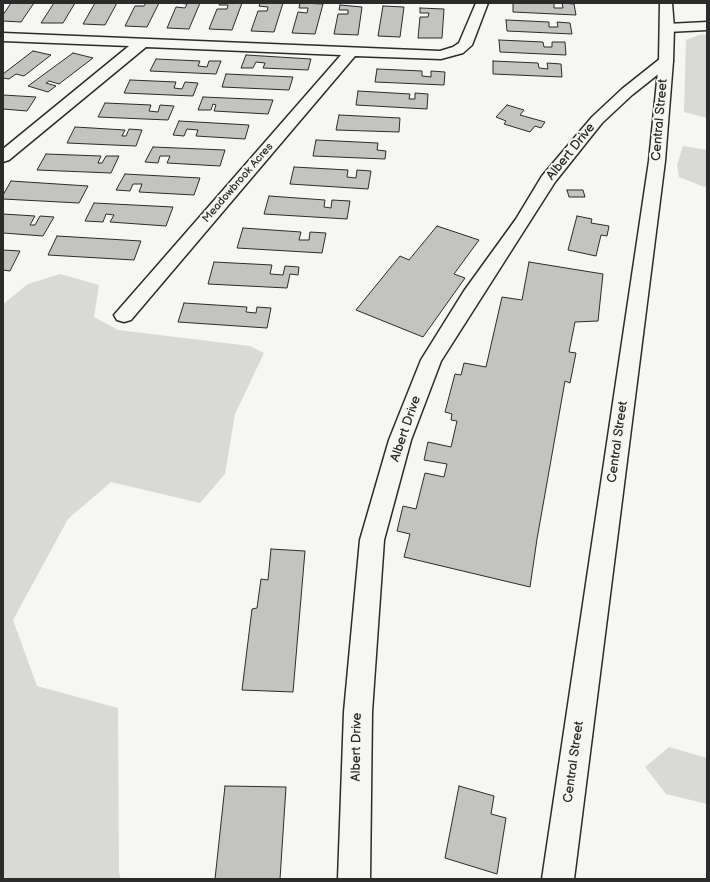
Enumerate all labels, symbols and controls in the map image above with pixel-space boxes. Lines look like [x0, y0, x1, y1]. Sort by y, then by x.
street label: Central Street [649, 78, 671, 162]
street label: Albert Drive [543, 120, 599, 184]
street label: Meadowbrook Acres [200, 141, 276, 225]
street label: Albert Drive [387, 394, 425, 464]
street label: Central Street [605, 400, 631, 484]
street label: Albert Drive [349, 712, 365, 782]
street label: Central Street [561, 720, 587, 804]

